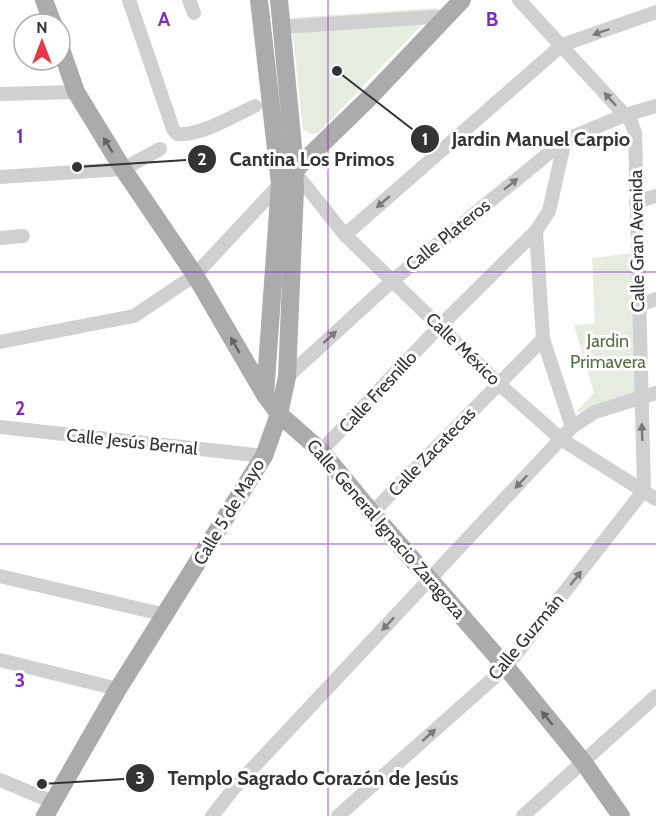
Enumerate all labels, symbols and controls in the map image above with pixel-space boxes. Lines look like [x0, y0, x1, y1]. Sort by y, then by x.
text: A [158, 7, 171, 31]
text: B [486, 7, 498, 31]
north arrow [12, 12, 72, 72]
text: N [36, 18, 48, 37]
one-way arrow [592, 27, 610, 37]
one-way arrow [603, 91, 617, 106]
callout: Jardin Manuel Carpio [410, 120, 642, 158]
text: 1 [16, 124, 24, 148]
text: Jardin Manuel Carpio [451, 127, 630, 151]
text: 1 [422, 128, 428, 150]
one-way arrow [103, 136, 113, 153]
callout: Cantina Los Primos [187, 140, 406, 178]
text: Cantina Los Primos [230, 147, 394, 171]
text: 2 [197, 148, 207, 170]
street label: Calle Gran Avenida [625, 169, 649, 312]
one-way arrow [503, 178, 518, 191]
street label: Calle Plateros [401, 194, 495, 276]
one-way arrow [376, 195, 391, 208]
street label: Calle México [421, 308, 505, 390]
park label: Jardin Primavera [570, 330, 646, 373]
one-way arrow [323, 331, 337, 345]
one-way arrow [230, 337, 241, 353]
street label: Calle Fresnillo [334, 346, 422, 438]
text: 2 [15, 396, 25, 420]
street label: Calle Zacatecas [384, 403, 480, 501]
one-way arrow [637, 422, 647, 441]
street label: Calle Jesús Bernal [65, 424, 200, 460]
street label: Calle General Ignacio Zaragoza [302, 435, 470, 624]
street label: Calle 5 de Mayo [189, 455, 269, 569]
one-way arrow [514, 474, 528, 489]
one-way arrow [569, 570, 581, 585]
street label: Calle Guzmán [484, 589, 568, 685]
one-way arrow [381, 617, 395, 631]
text: 3 [15, 668, 25, 692]
one-way arrow [541, 710, 554, 725]
one-way arrow [421, 729, 436, 742]
callout: Templo Sagrado Corazón de Jesús [125, 759, 470, 797]
text: Templo Sagrado Corazón de Jesús [167, 766, 459, 790]
text: 3 [135, 767, 145, 789]

